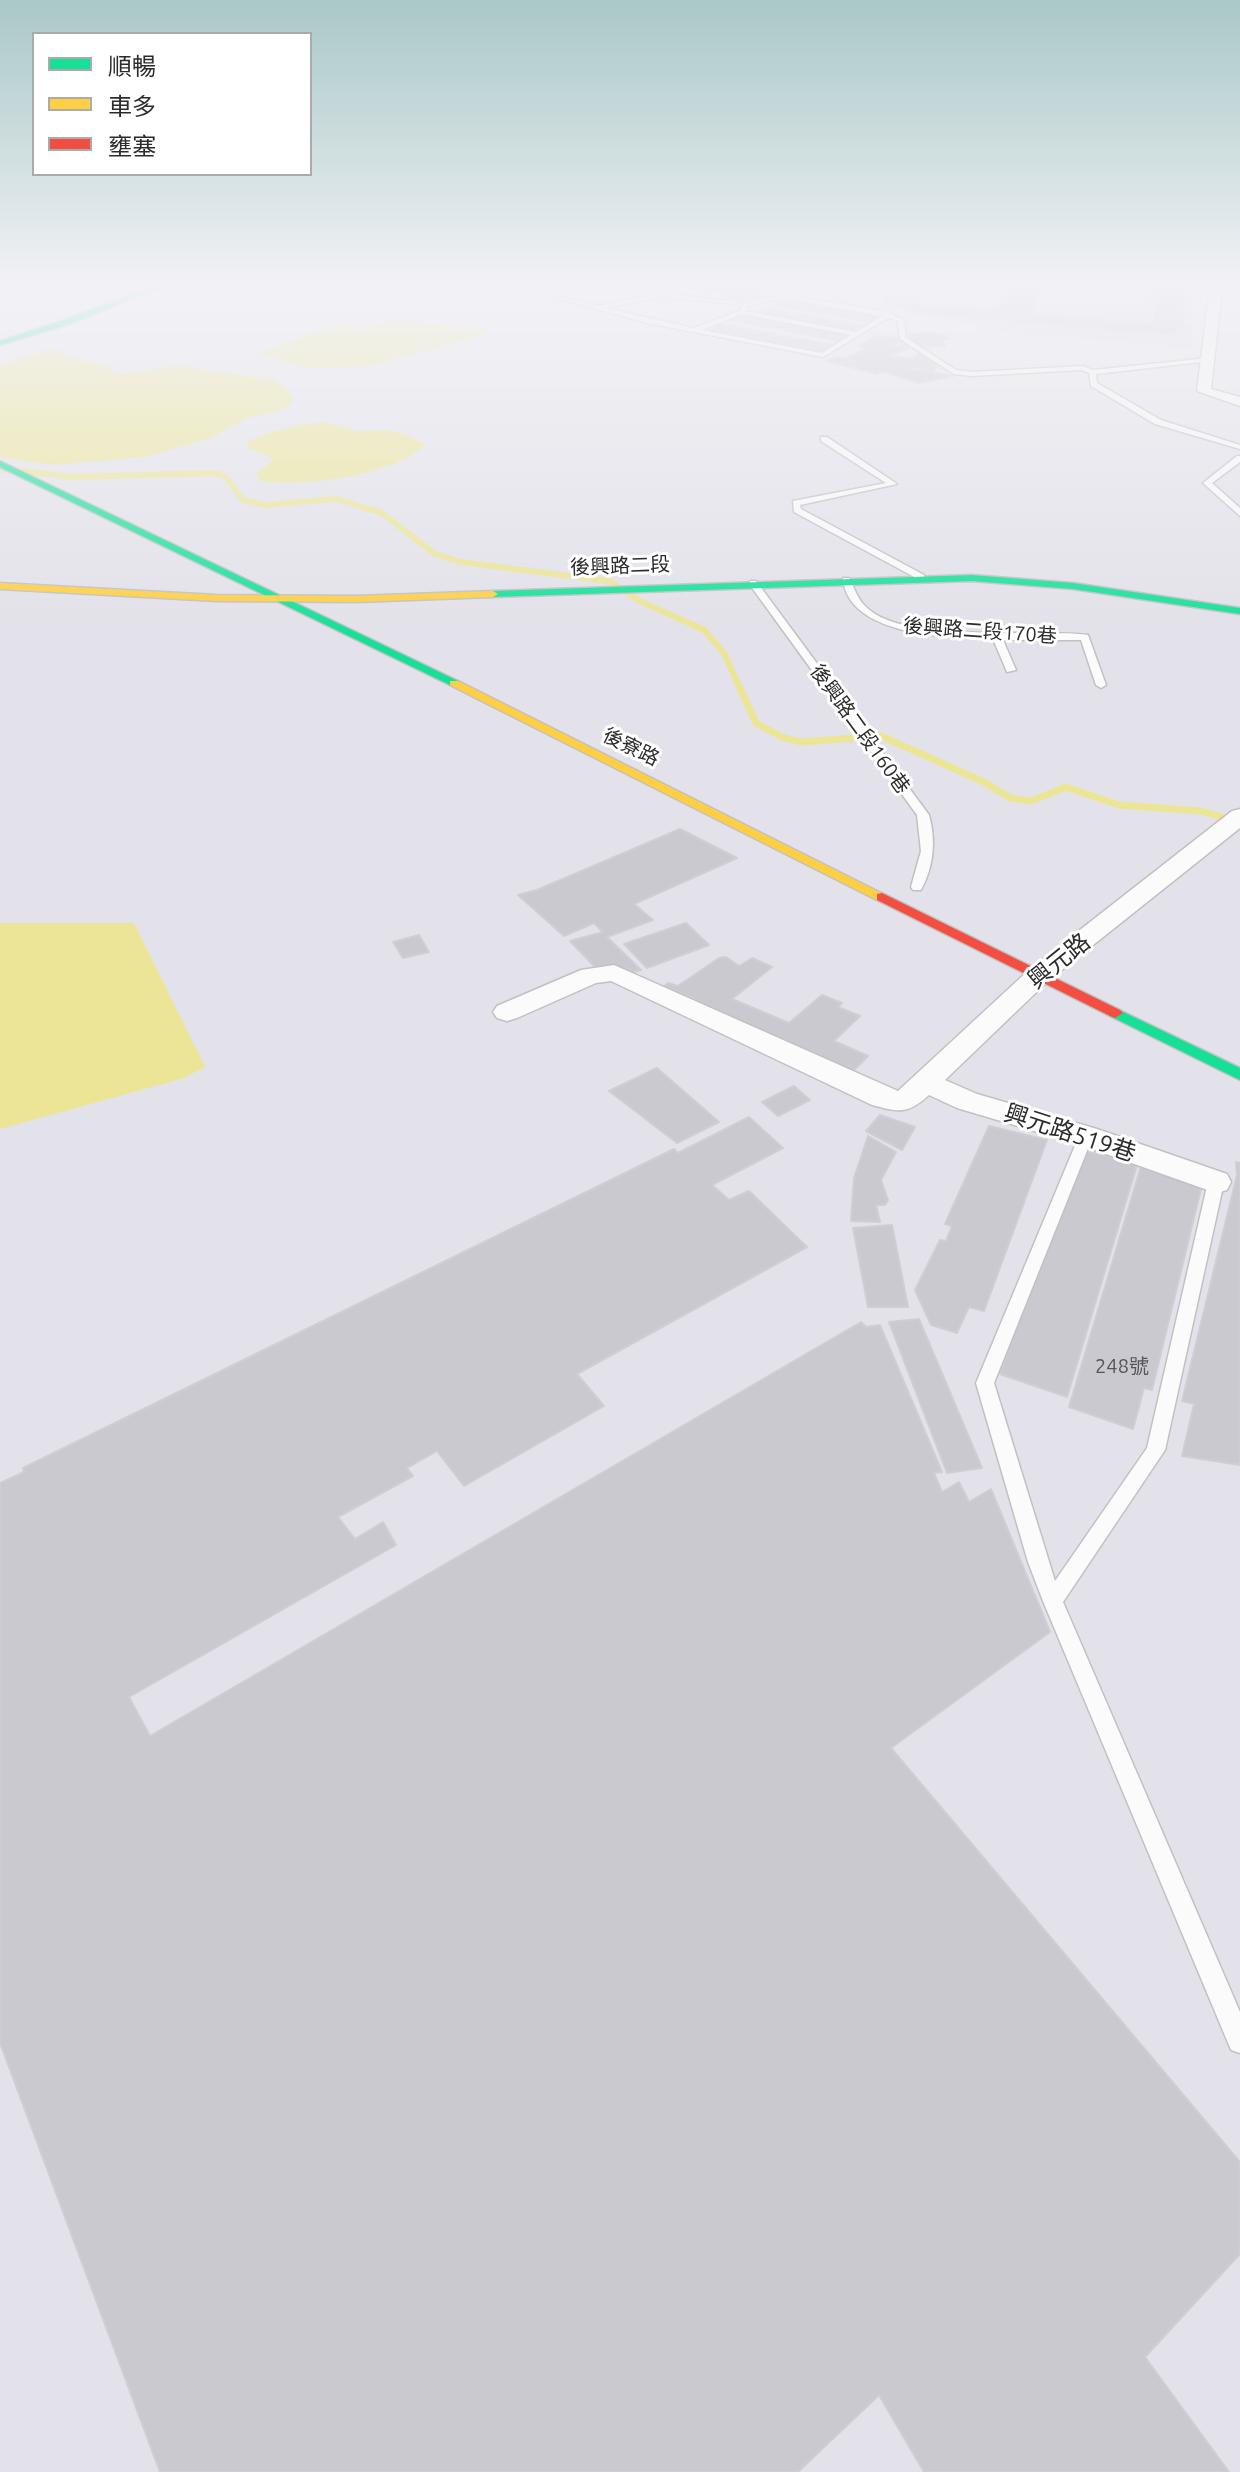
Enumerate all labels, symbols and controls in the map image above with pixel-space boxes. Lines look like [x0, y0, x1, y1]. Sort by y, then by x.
legend [32, 32, 312, 176]
text: 順暢 [108, 53, 156, 80]
text: 車多 [108, 93, 156, 120]
text: 壅塞 [108, 133, 156, 160]
street label: 後興路二段 [570, 552, 670, 580]
street label: 後興路二段170巷 [902, 614, 1058, 648]
street label: 後興路二段160巷 [805, 660, 915, 798]
street label: 後寮路 [599, 723, 663, 771]
street label: 興元路 [1022, 927, 1096, 995]
street label: 興元路519巷 [1001, 1098, 1139, 1168]
house number: 248號 [1095, 1354, 1149, 1378]

